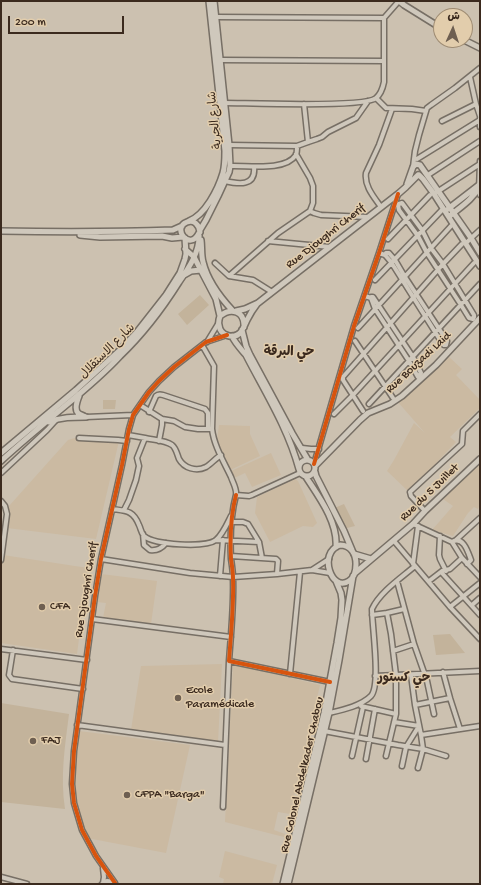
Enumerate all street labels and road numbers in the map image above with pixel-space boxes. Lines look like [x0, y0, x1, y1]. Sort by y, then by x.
street label: شارع الحرية [206, 90, 226, 150]
street label: Rue Djoughri Cherif [283, 202, 369, 272]
street label: شارع الاستقلال [77, 321, 139, 383]
street label: Rue Bouzadi Laid [383, 329, 455, 397]
street label: Rue du 5 Juillet [397, 461, 463, 525]
street label: Rue Djoughri Cherif [72, 541, 102, 639]
street label: Rue Colonel Abdelkader Chabou [278, 696, 328, 854]

